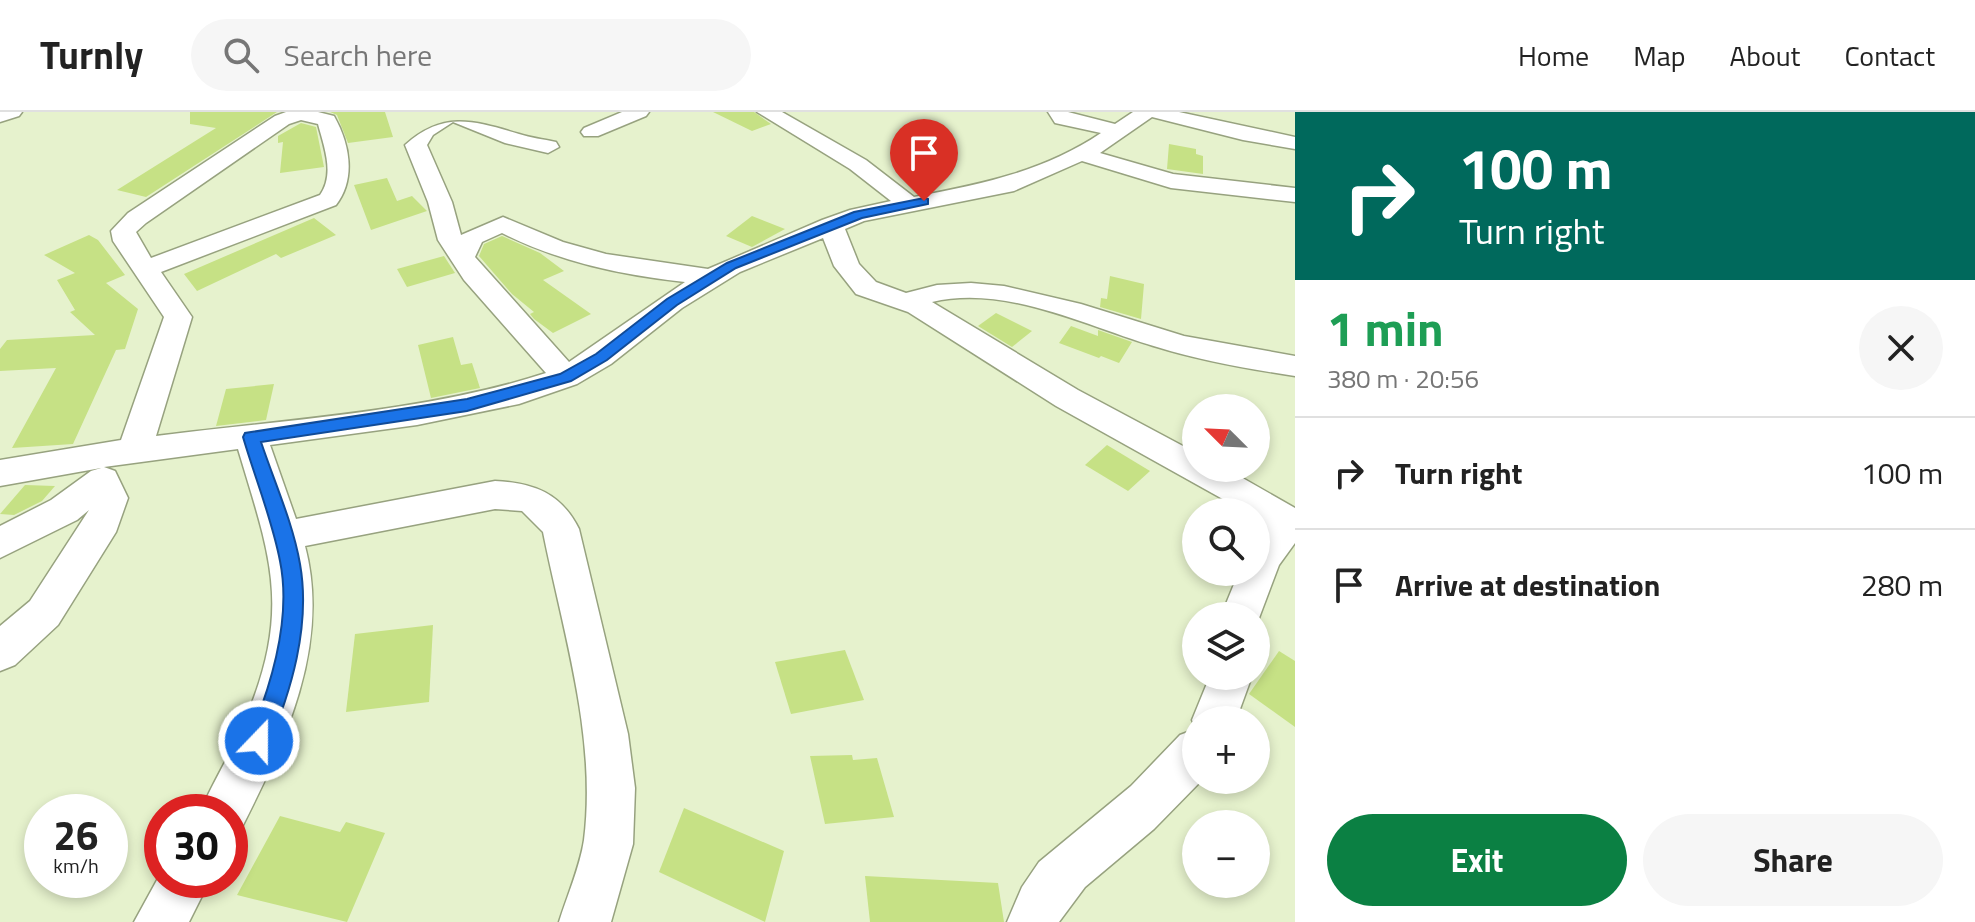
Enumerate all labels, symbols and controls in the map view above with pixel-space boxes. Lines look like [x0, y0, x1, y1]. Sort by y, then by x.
search box [191, 19, 751, 91]
text: Turnly [40, 26, 143, 84]
text: Search here [283, 32, 432, 78]
icon: search [219, 33, 263, 77]
text: Home [1518, 34, 1589, 77]
text: Map [1633, 34, 1686, 77]
text: About [1730, 34, 1800, 77]
text: Contact [1844, 34, 1935, 77]
pin [890, 119, 958, 201]
text: 100 m [1459, 126, 1612, 211]
icon: arrive [902, 131, 946, 175]
icon: right [1327, 144, 1431, 248]
text: Turn right [1459, 203, 1604, 258]
text: 1 min [1327, 292, 1444, 365]
button: close [1859, 306, 1943, 390]
text: 380 m · 20:56 [1327, 359, 1479, 398]
north arrow [1182, 394, 1270, 482]
map controls [1182, 394, 1270, 898]
text: Turn right [1395, 450, 1523, 496]
text: 100 m [1861, 450, 1943, 496]
icon: right [1327, 451, 1371, 495]
button: search [1182, 498, 1270, 586]
text: Arrive at destination [1395, 562, 1660, 608]
text: 280 m [1861, 562, 1943, 608]
icon: arrive [1327, 563, 1371, 607]
button: layers [1182, 602, 1270, 690]
position arrow [217, 699, 301, 783]
button: + [1182, 706, 1270, 794]
speed limit sign: 30 [144, 794, 248, 898]
text: 26 [54, 805, 98, 866]
button: − [1182, 810, 1270, 898]
button: Exit [1327, 814, 1627, 906]
button: Share [1643, 814, 1943, 906]
text: km/h [53, 850, 99, 881]

